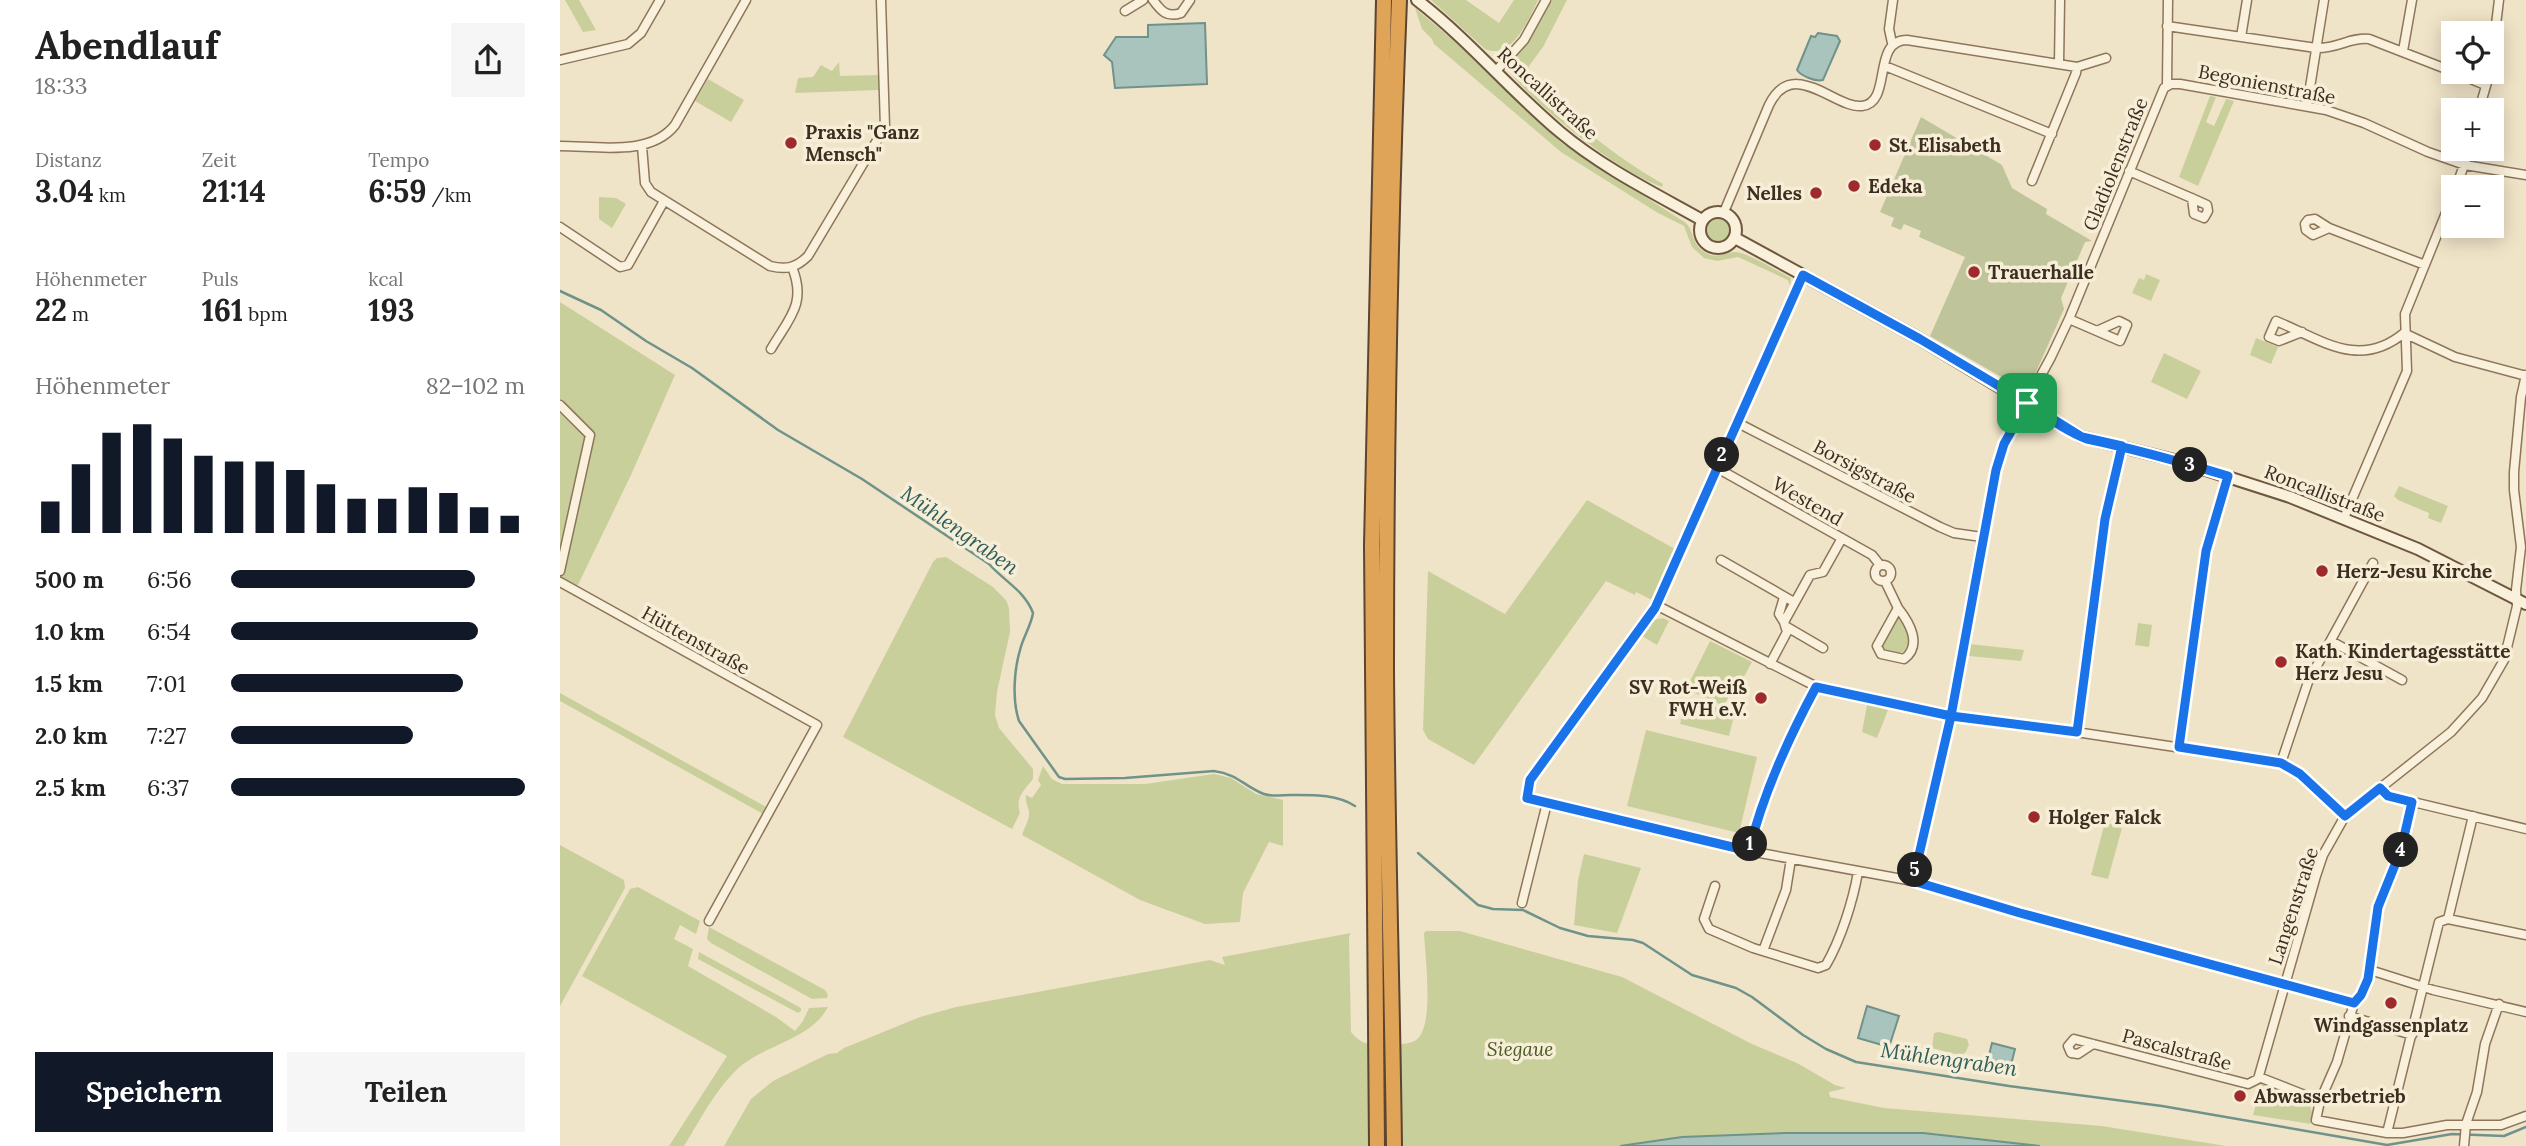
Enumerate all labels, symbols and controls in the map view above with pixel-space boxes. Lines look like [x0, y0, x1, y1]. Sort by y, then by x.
text: Abendlauf [35, 21, 219, 69]
map controls [2441, 21, 2504, 238]
button: locate [2441, 21, 2504, 84]
button: share [451, 23, 525, 97]
street label: Roncallistraße [1493, 41, 1603, 145]
street label: Begonienstraße [2196, 59, 2338, 109]
text: 18:33 [35, 71, 88, 100]
street label: Gladiolenstraße [2077, 94, 2153, 234]
button: + [2441, 98, 2504, 161]
place label: Praxis "Ganz Mensch" [805, 120, 920, 166]
place label: St. Elisabeth [1889, 133, 2002, 157]
marker: Praxis "Ganz Mensch" [783, 135, 799, 151]
marker: St. Elisabeth [1867, 137, 1883, 153]
text: Distanz [35, 148, 102, 172]
text: Zeit [202, 148, 237, 172]
text: Tempo [368, 148, 429, 172]
text: 3.04 [35, 172, 94, 210]
text: 21:14 [202, 172, 266, 210]
text: 6:59 [368, 172, 427, 210]
place label: Edeka [1868, 174, 1923, 198]
button: − [2441, 175, 2504, 238]
marker: Edeka [1846, 178, 1862, 194]
place label: Nelles [1746, 181, 1802, 205]
text: km [94, 183, 126, 207]
text: /km [427, 183, 472, 207]
marker: Nelles [1808, 185, 1824, 201]
place label: Trauerhalle [1988, 260, 2094, 284]
marker: Trauerhalle [1966, 264, 1982, 280]
text: Höhenmeter [35, 267, 147, 291]
text: Puls [202, 267, 238, 291]
text: kcal [368, 267, 403, 291]
text: 22 [35, 291, 67, 329]
text: 161 [202, 291, 243, 329]
text: 193 [368, 291, 415, 329]
text: m [67, 302, 89, 326]
text: bpm [243, 302, 288, 326]
text: Höhenmeter [35, 371, 170, 400]
text: 82–102 m [426, 371, 525, 400]
pin [1997, 373, 2057, 433]
icon: arrive [2008, 384, 2046, 422]
street label: Borsigstraße [1809, 434, 1921, 508]
pin: 2 [1704, 438, 1740, 472]
text: 2 [1716, 442, 1727, 466]
pin: 3 [2172, 448, 2208, 482]
text: 3 [2184, 452, 2195, 476]
street label: Roncallistraße [2261, 459, 2389, 527]
street label: Westend [1768, 471, 1848, 531]
water label: Mühlengraben [896, 479, 1024, 581]
place label: Herz-Jesu Kirche [2336, 559, 2492, 583]
marker: Herz-Jesu Kirche [2314, 563, 2330, 579]
text: 500 m [35, 565, 104, 594]
text: 6:56 [147, 565, 192, 594]
street label: Hüttenstraße [638, 600, 754, 680]
text: 1.0 km [35, 617, 105, 646]
text: 6:54 [147, 617, 191, 646]
place label: Kath. Kindertagesstätte Herz Jesu [2295, 639, 2510, 685]
marker: Kath. Kindertagesstätte Herz Jesu [2273, 654, 2289, 670]
text: 1.5 km [35, 669, 103, 698]
text: 7:01 [147, 669, 186, 698]
place label: SV Rot-Weiß FWH e.V. [1629, 675, 1747, 721]
marker: SV Rot-Weiß FWH e.V. [1753, 690, 1769, 706]
text: 2.0 km [35, 721, 108, 750]
text: 7:27 [147, 721, 186, 750]
text: 2.5 km [35, 773, 106, 802]
text: 6:37 [147, 773, 189, 802]
place label: Holger Falck [2048, 805, 2161, 829]
marker: Holger Falck [2026, 809, 2042, 825]
pin: 1 [1732, 826, 1768, 862]
text: 1 [1746, 831, 1753, 855]
pin: 4 [2384, 832, 2418, 868]
text: 4 [2395, 837, 2406, 861]
street label: Langenstraße [2263, 844, 2323, 968]
pin: 5 [1898, 852, 1932, 888]
text: 5 [1909, 857, 1920, 881]
marker: Windgassenplatz [2383, 995, 2399, 1011]
place label: Windgassenplatz [2314, 1013, 2468, 1037]
street label: Pascalstraße [2120, 1023, 2234, 1075]
water label: Mühlengraben [1879, 1036, 2019, 1082]
park label: Siegaue [1487, 1037, 1553, 1061]
button: Speichern [35, 1052, 273, 1132]
button: Teilen [287, 1052, 525, 1132]
place label: Abwasserbetrieb [2254, 1084, 2406, 1108]
marker: Abwasserbetrieb [2232, 1088, 2248, 1104]

